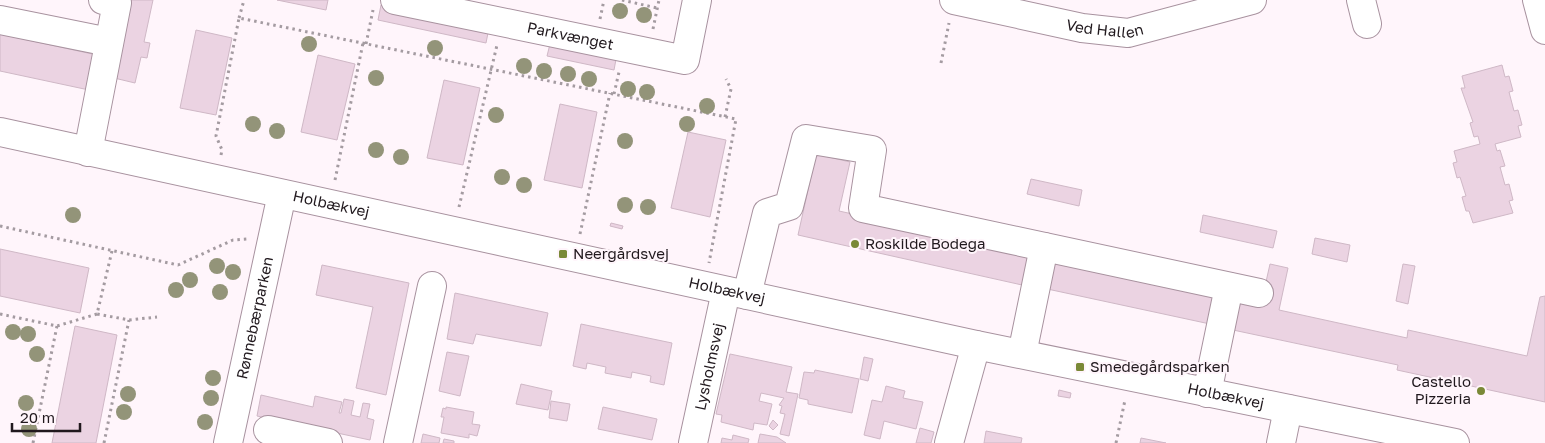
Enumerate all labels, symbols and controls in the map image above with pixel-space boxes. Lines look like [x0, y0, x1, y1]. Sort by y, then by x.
street label: Ved Hallen [1065, 15, 1145, 41]
street label: Parkvænget [526, 18, 615, 53]
street label: Holbækvej [291, 186, 371, 220]
place label: Roskilde Bodega [865, 234, 986, 252]
marker: Roskilde Bodega [849, 238, 861, 250]
place label: Neergårdsvej [573, 244, 669, 262]
marker: Neergårdsvej [557, 248, 569, 260]
street label: Rønnebærparken [232, 255, 276, 381]
street label: Holbækvej [687, 273, 767, 307]
street label: Lysholmsvej [690, 321, 727, 412]
place label: Smedegårdsparken [1090, 357, 1230, 375]
marker: Smedegårdsparken [1074, 361, 1086, 373]
place label: Castello Pizzeria [1411, 372, 1471, 407]
street label: Holbækvej [1186, 379, 1266, 412]
marker: Castello Pizzeria [1475, 385, 1487, 397]
scale bar [12, 400, 80, 432]
text: 20 m [20, 408, 55, 426]

